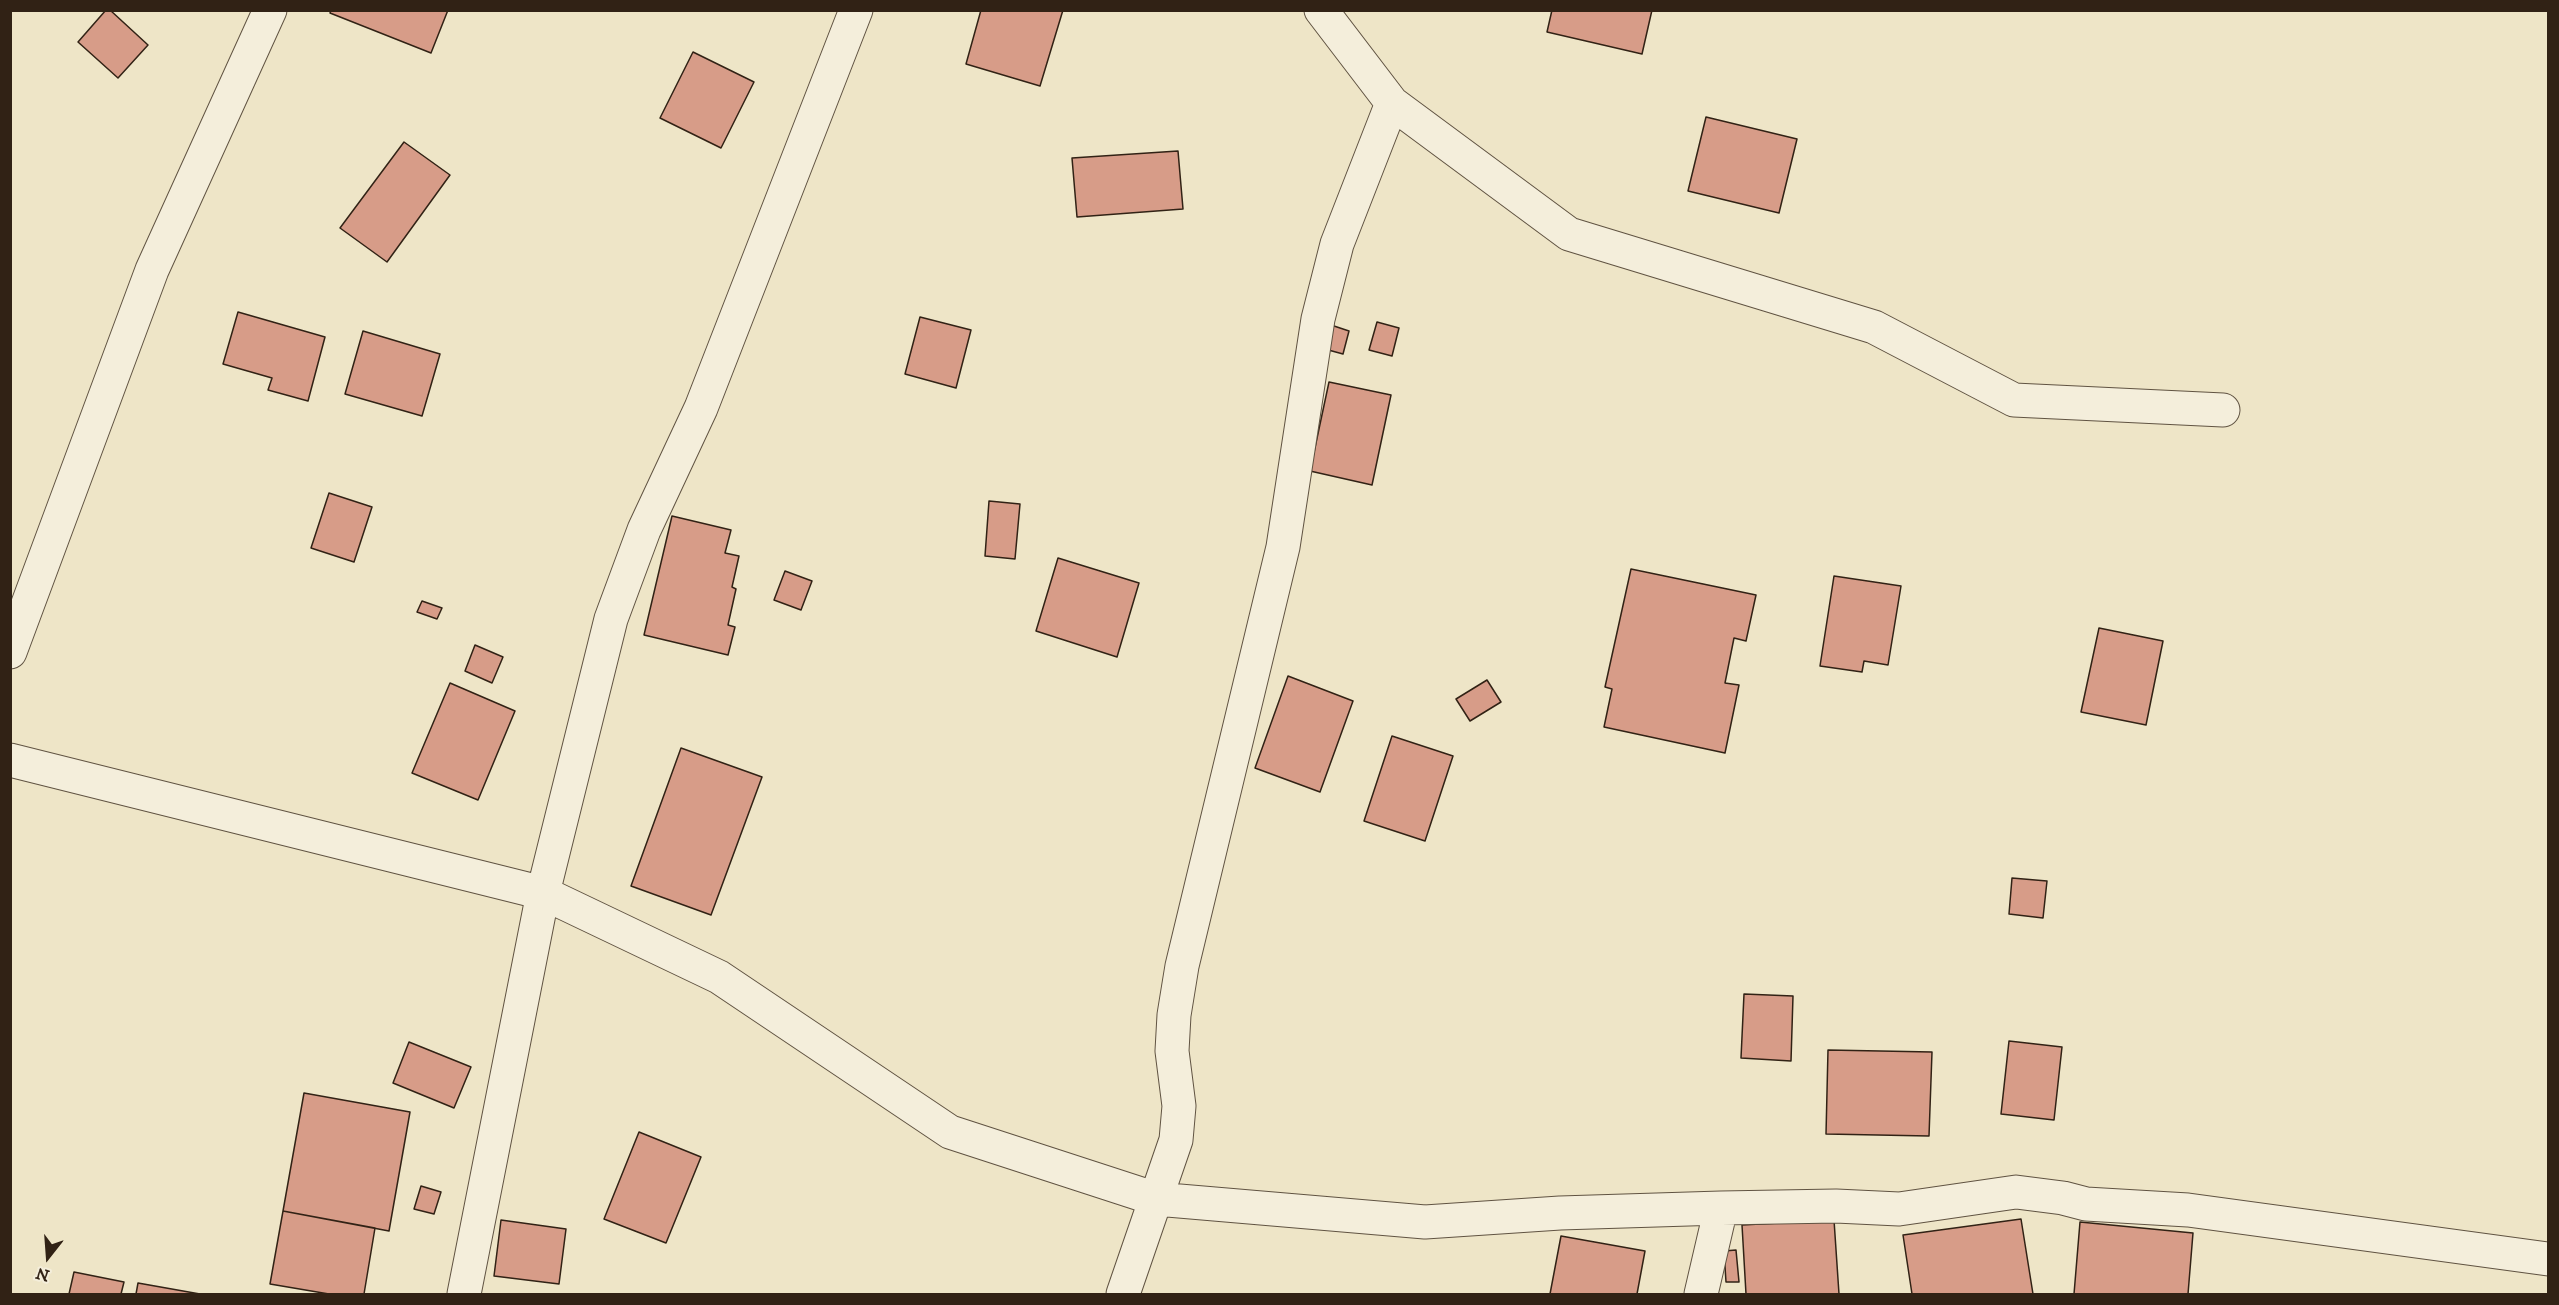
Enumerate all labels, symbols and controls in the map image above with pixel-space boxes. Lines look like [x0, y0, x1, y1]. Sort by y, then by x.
north arrow [18, 1227, 78, 1287]
text: N [34, 1263, 52, 1286]

